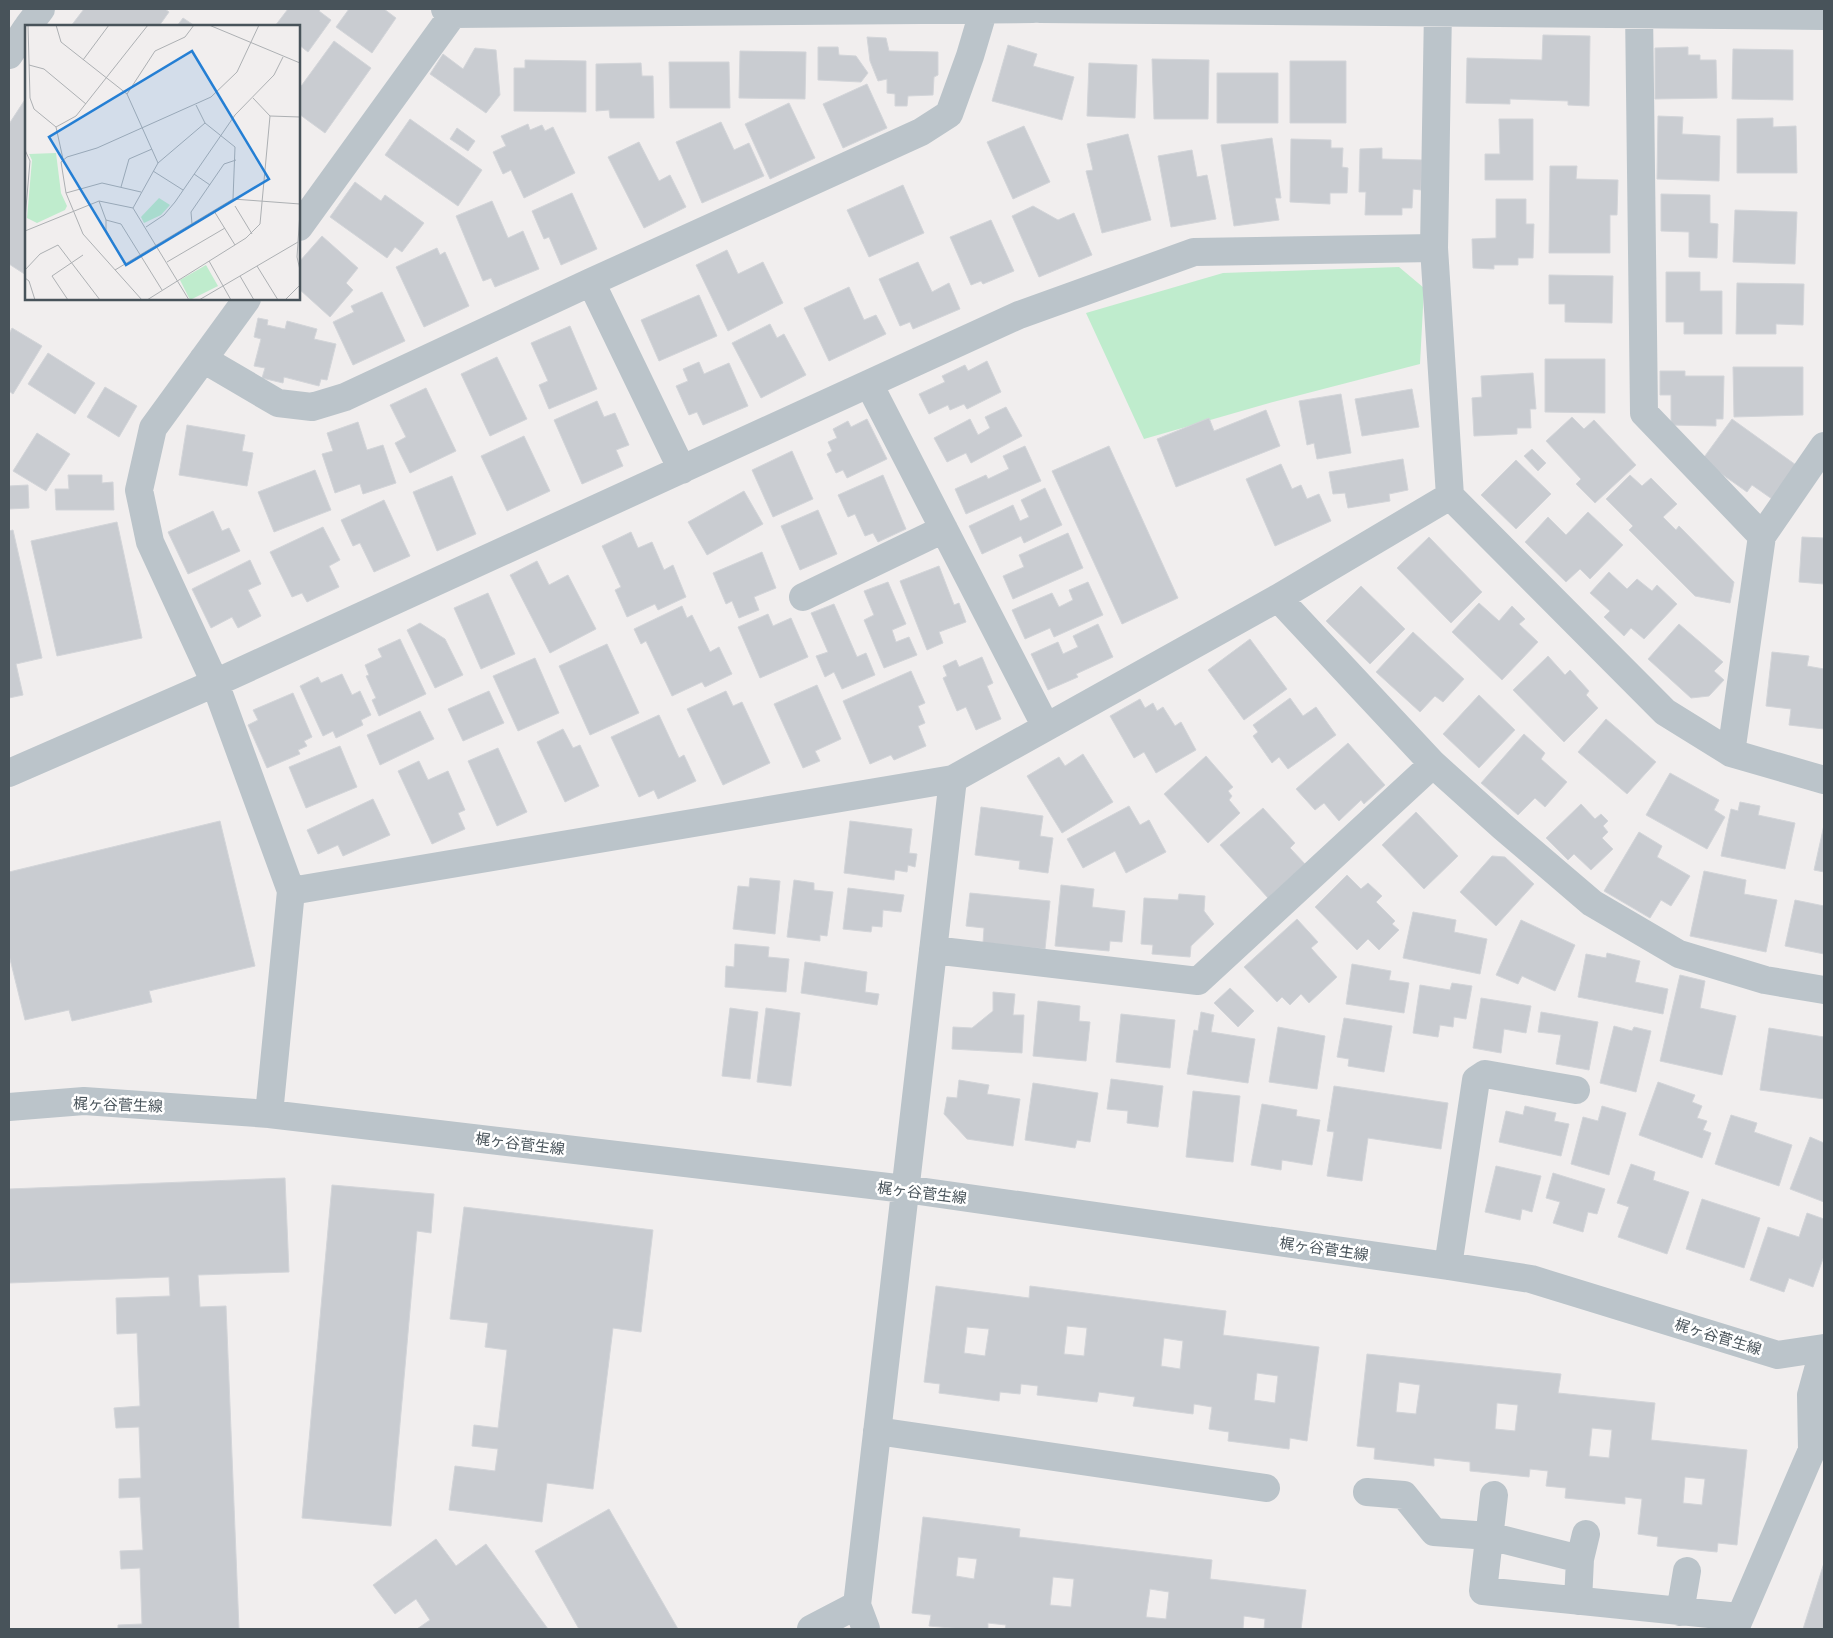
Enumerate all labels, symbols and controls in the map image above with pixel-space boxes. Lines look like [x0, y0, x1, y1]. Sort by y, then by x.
inset map [25, 25, 300, 300]
street label: 梶ヶ谷菅生線 [73, 1094, 163, 1116]
street label: 梶ヶ谷菅生線 [474, 1130, 566, 1158]
street label: 梶ヶ谷菅生線 [876, 1179, 968, 1207]
street label: 梶ヶ谷菅生線 [1278, 1234, 1370, 1264]
street label: 梶ヶ谷菅生線 [1672, 1315, 1764, 1359]

